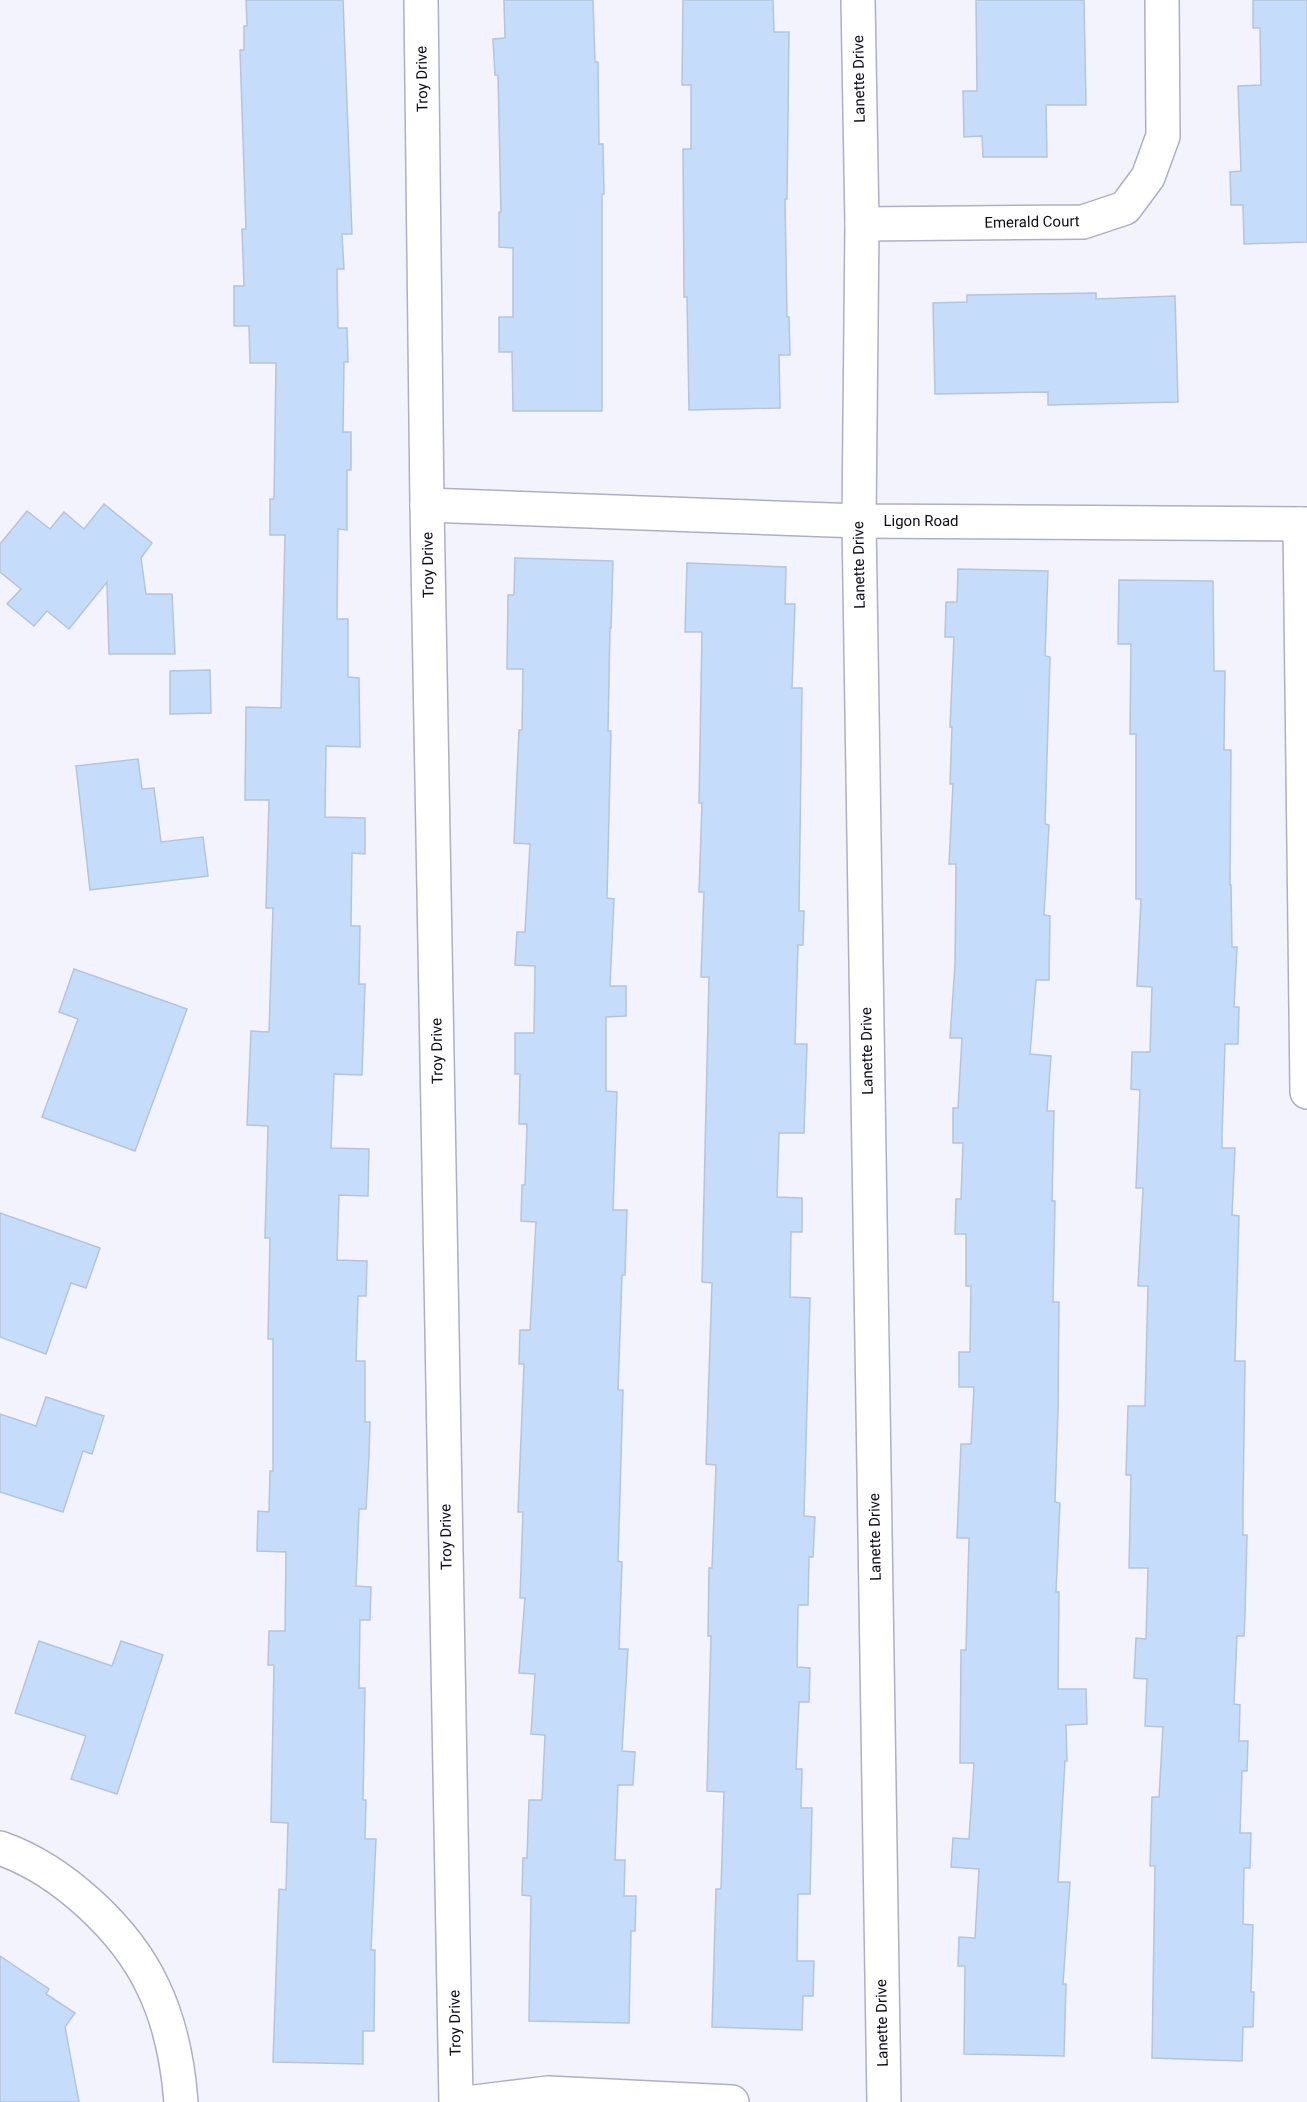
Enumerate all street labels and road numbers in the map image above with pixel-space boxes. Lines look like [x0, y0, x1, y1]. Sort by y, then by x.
street label: Lanette Drive [849, 35, 869, 123]
street label: Troy Drive [412, 46, 432, 112]
street label: Emerald Court [984, 212, 1080, 232]
street label: Ligon Road [883, 512, 959, 530]
street label: Lanette Drive [849, 521, 869, 609]
street label: Troy Drive [418, 532, 438, 598]
street label: Lanette Drive [857, 1007, 877, 1095]
street label: Troy Drive [427, 1018, 447, 1084]
street label: Lanette Drive [865, 1493, 885, 1581]
street label: Troy Drive [436, 1504, 456, 1570]
street label: Lanette Drive [872, 1979, 892, 2067]
street label: Troy Drive [445, 1990, 465, 2056]

